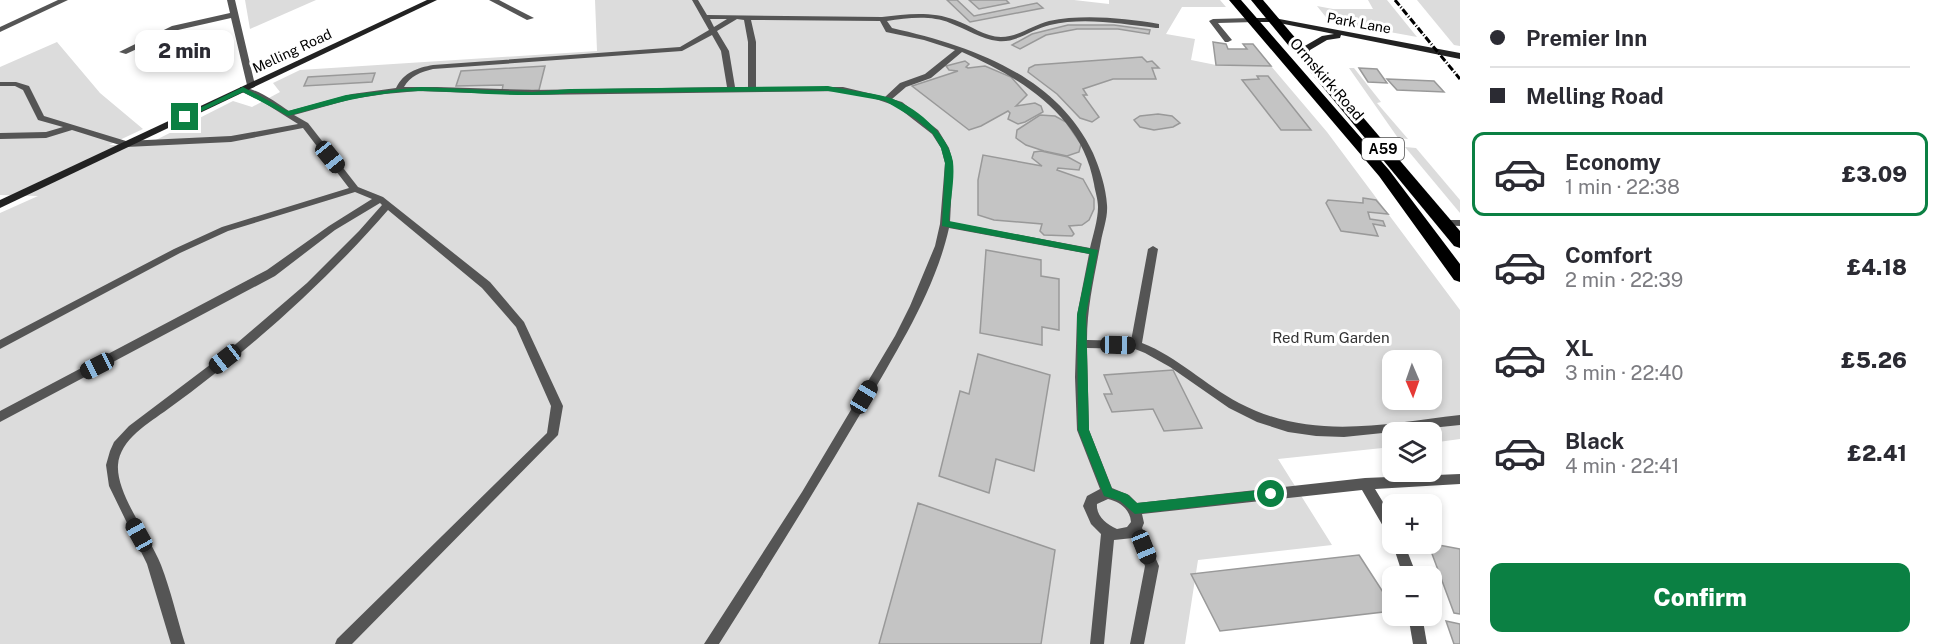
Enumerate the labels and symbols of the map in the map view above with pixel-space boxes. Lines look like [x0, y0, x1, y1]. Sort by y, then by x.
street label: Park Lane [1326, 9, 1392, 37]
street label: Melling Road [250, 26, 334, 76]
callout: 2 min [136, 30, 234, 72]
street label: Ormskirk Road [1287, 35, 1367, 123]
route end [171, 103, 198, 130]
car [312, 137, 348, 177]
road number: A59 [1362, 138, 1404, 160]
park label: Red Rum Garden [1272, 329, 1390, 346]
car [1100, 336, 1136, 354]
car [205, 341, 245, 377]
car [77, 350, 117, 382]
north arrow [1382, 350, 1442, 410]
car [847, 377, 881, 417]
route start [1257, 480, 1284, 507]
car [122, 515, 156, 555]
car [1129, 527, 1159, 567]

